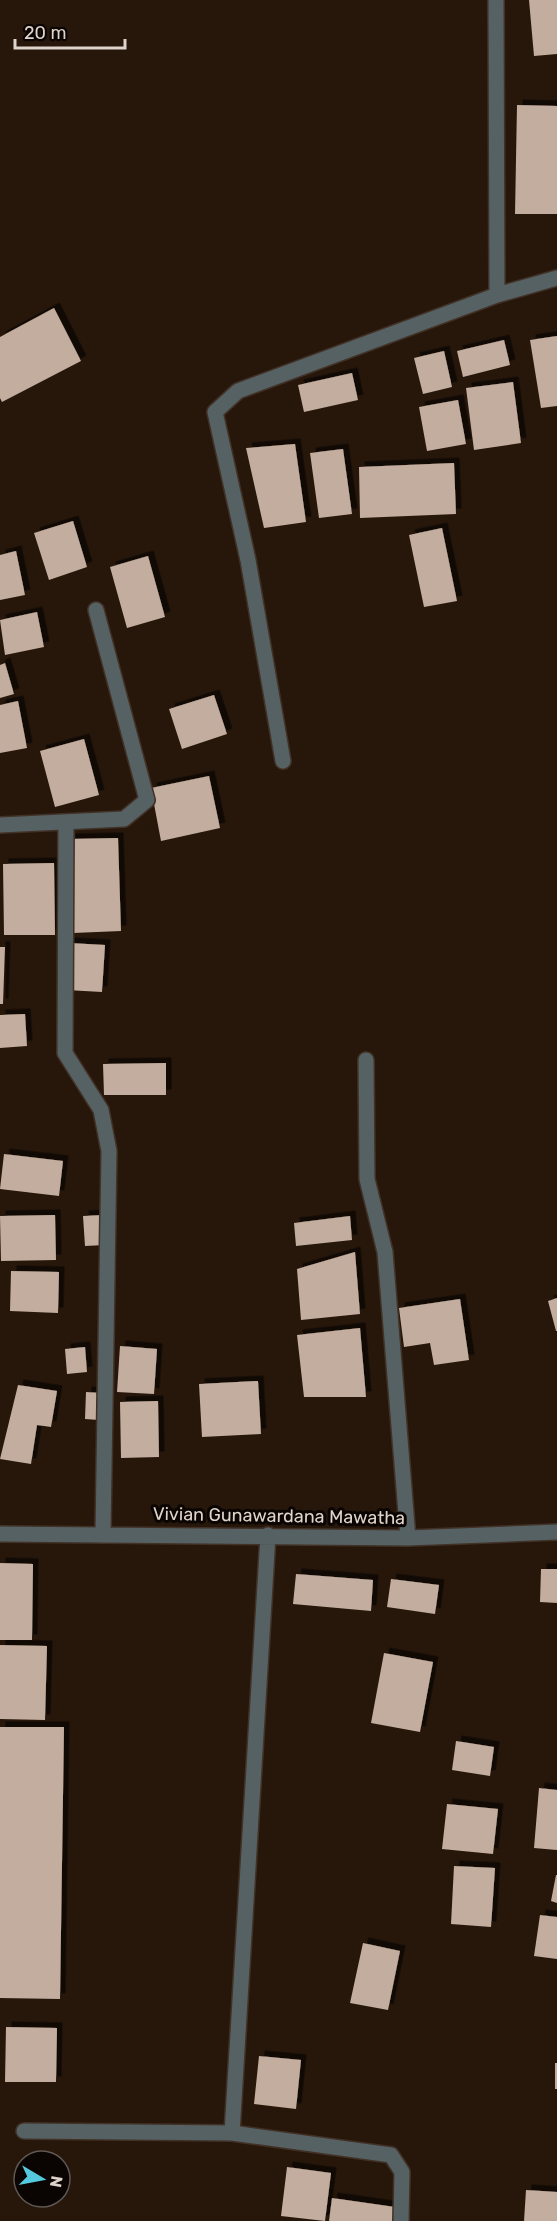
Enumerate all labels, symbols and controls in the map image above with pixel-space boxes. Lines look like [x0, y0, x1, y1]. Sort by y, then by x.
scale bar [15, 12, 124, 50]
text: 20 m [24, 22, 66, 44]
street label: Vivian Gunawardana Mawatha [153, 1503, 405, 1529]
north arrow [12, 2149, 72, 2209]
text: N [46, 2174, 67, 2189]

